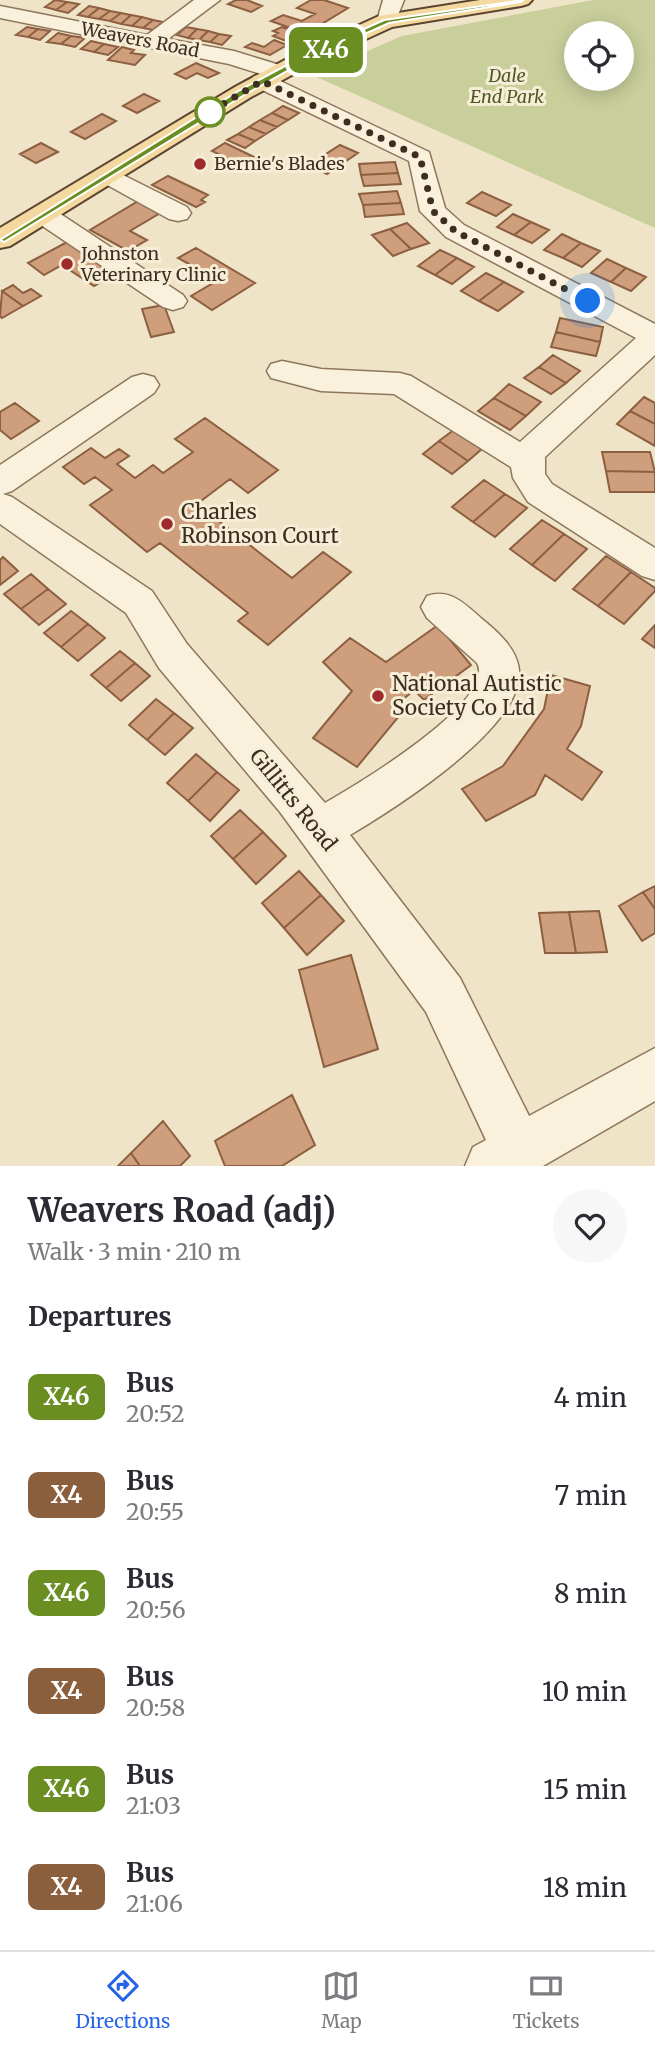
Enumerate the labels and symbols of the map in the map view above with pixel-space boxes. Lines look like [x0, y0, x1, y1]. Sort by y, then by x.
street label: Weavers Road [78, 17, 201, 62]
line badge: X46 [286, 27, 366, 73]
park label: Dale End Park [470, 64, 544, 108]
unlabelled marker [195, 97, 225, 127]
place label: Bernie's Blades [214, 152, 345, 175]
marker: Bernie's Blades [192, 156, 208, 172]
place label: Johnston Veterinary Clinic [80, 242, 226, 286]
marker: Johnston Veterinary Clinic [59, 256, 75, 272]
your location [570, 283, 605, 318]
place label: Charles Robinson Court [181, 498, 339, 549]
marker: Charles Robinson Court [159, 516, 175, 532]
place label: National Autistic Society Co Ltd [392, 670, 562, 721]
marker: National Autistic Society Co Ltd [370, 688, 386, 704]
street label: Gillitts Road [244, 743, 343, 857]

